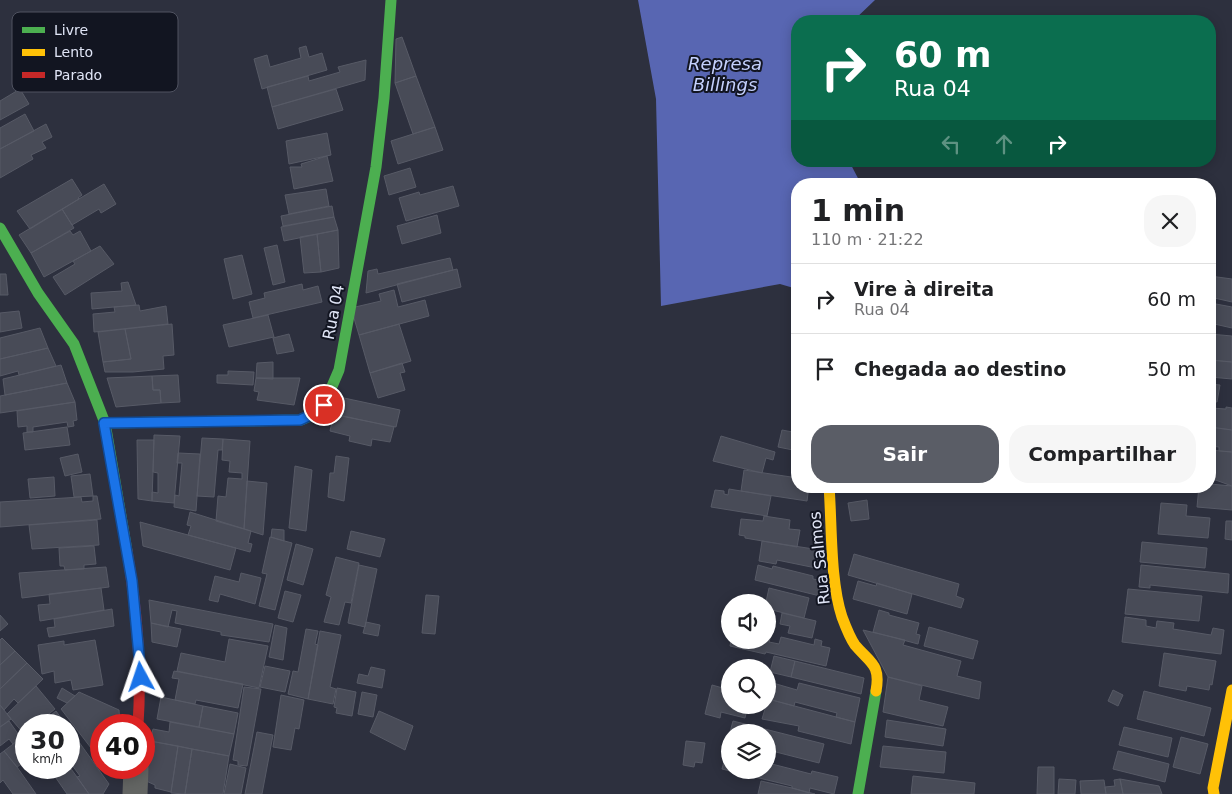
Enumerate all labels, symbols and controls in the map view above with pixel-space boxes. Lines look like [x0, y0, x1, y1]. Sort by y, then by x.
legend [12, 12, 178, 92]
text: Livre [54, 22, 88, 38]
icon: right [811, 35, 876, 100]
text: 60 m [894, 35, 991, 75]
text: Lento [54, 44, 93, 60]
water label: Represa Billings [688, 53, 762, 95]
text: Parado [54, 67, 102, 83]
text: Rua 04 [894, 76, 971, 101]
icon: left [937, 130, 965, 158]
icon: ahead [990, 130, 1018, 158]
icon: right [1043, 130, 1071, 158]
text: 1 min [811, 193, 905, 228]
button: close [1144, 195, 1196, 247]
text: 110 m · 21:22 [811, 230, 924, 249]
text: Vire à direita [854, 278, 994, 300]
street label: Rua 04 [319, 283, 348, 341]
icon: right [811, 285, 839, 313]
text: 60 m [1147, 288, 1196, 310]
text: Rua 04 [854, 300, 910, 319]
icon: arrive [811, 355, 839, 383]
text: Chegada ao destino [854, 358, 1066, 380]
text: 50 m [1147, 358, 1196, 380]
pin [303, 384, 345, 426]
icon: arrive [310, 391, 338, 419]
button: Sair [811, 425, 999, 483]
button: Compartilhar [1009, 425, 1196, 483]
street label: Rua Salmos [805, 510, 834, 605]
map controls [721, 594, 776, 779]
button: sound [721, 594, 776, 649]
position arrow [114, 650, 166, 702]
button: search [721, 659, 776, 714]
speed limit sign: 40 [90, 714, 155, 779]
button: layers [721, 724, 776, 779]
text: 30 [30, 726, 65, 755]
text: km/h [32, 752, 63, 766]

